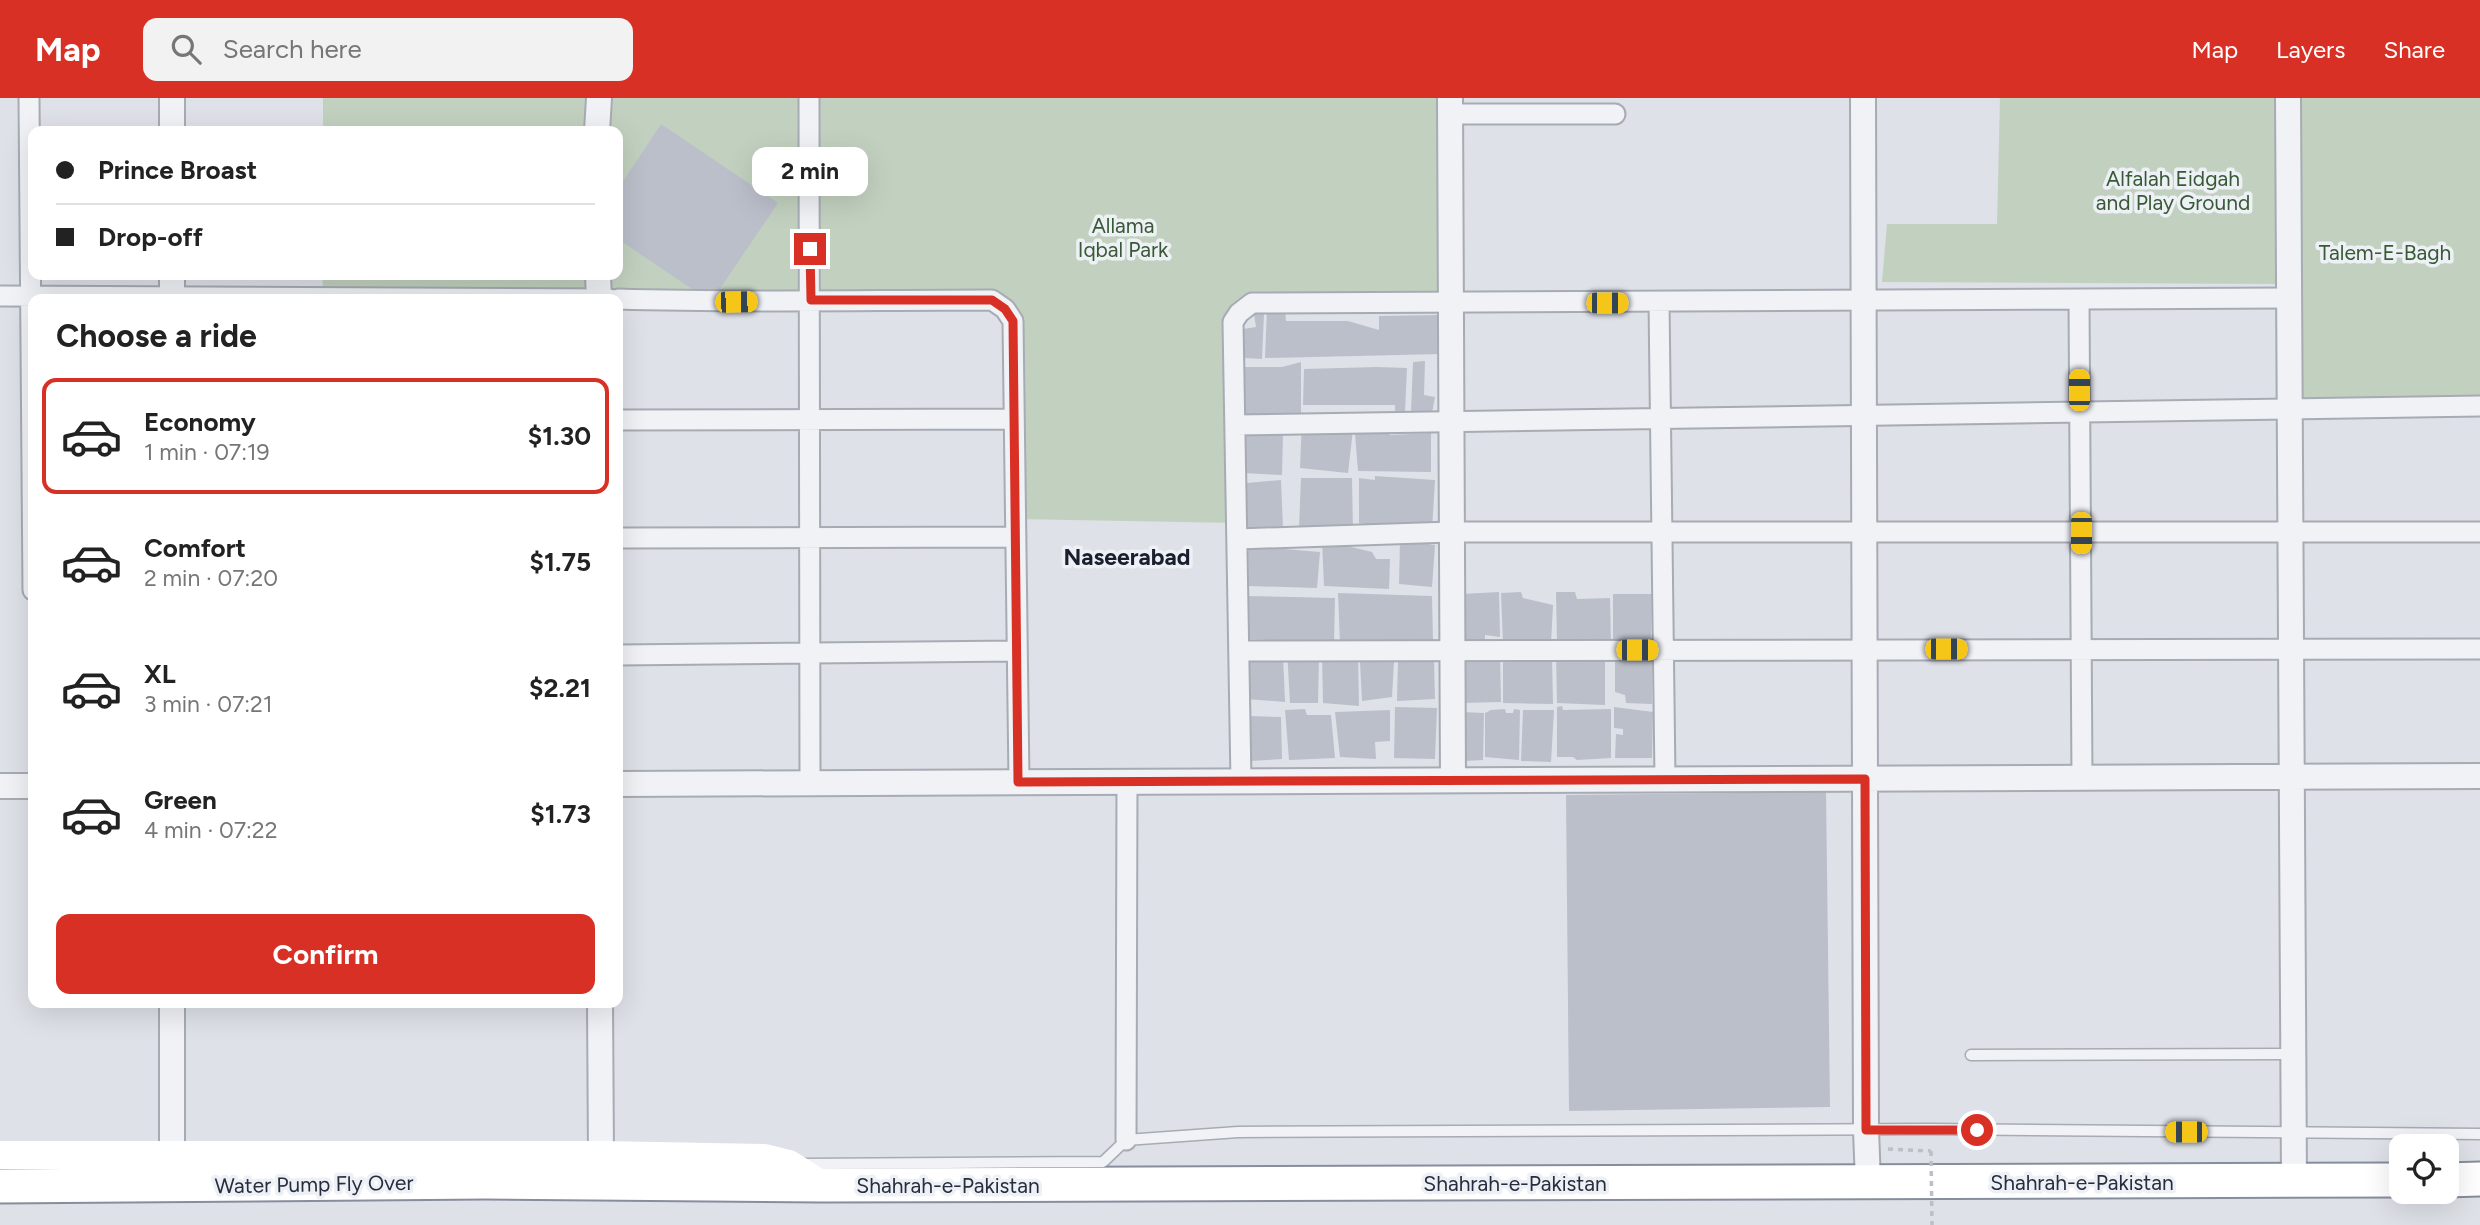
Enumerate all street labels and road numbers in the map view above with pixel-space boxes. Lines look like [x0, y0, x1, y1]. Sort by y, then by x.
street label: Water Pump Fly Over [214, 1170, 414, 1198]
street label: Shahrah-e-Pakistan [1990, 1170, 2174, 1195]
street label: Shahrah-e-Pakistan [1423, 1171, 1607, 1196]
street label: Shahrah-e-Pakistan [856, 1173, 1040, 1198]

